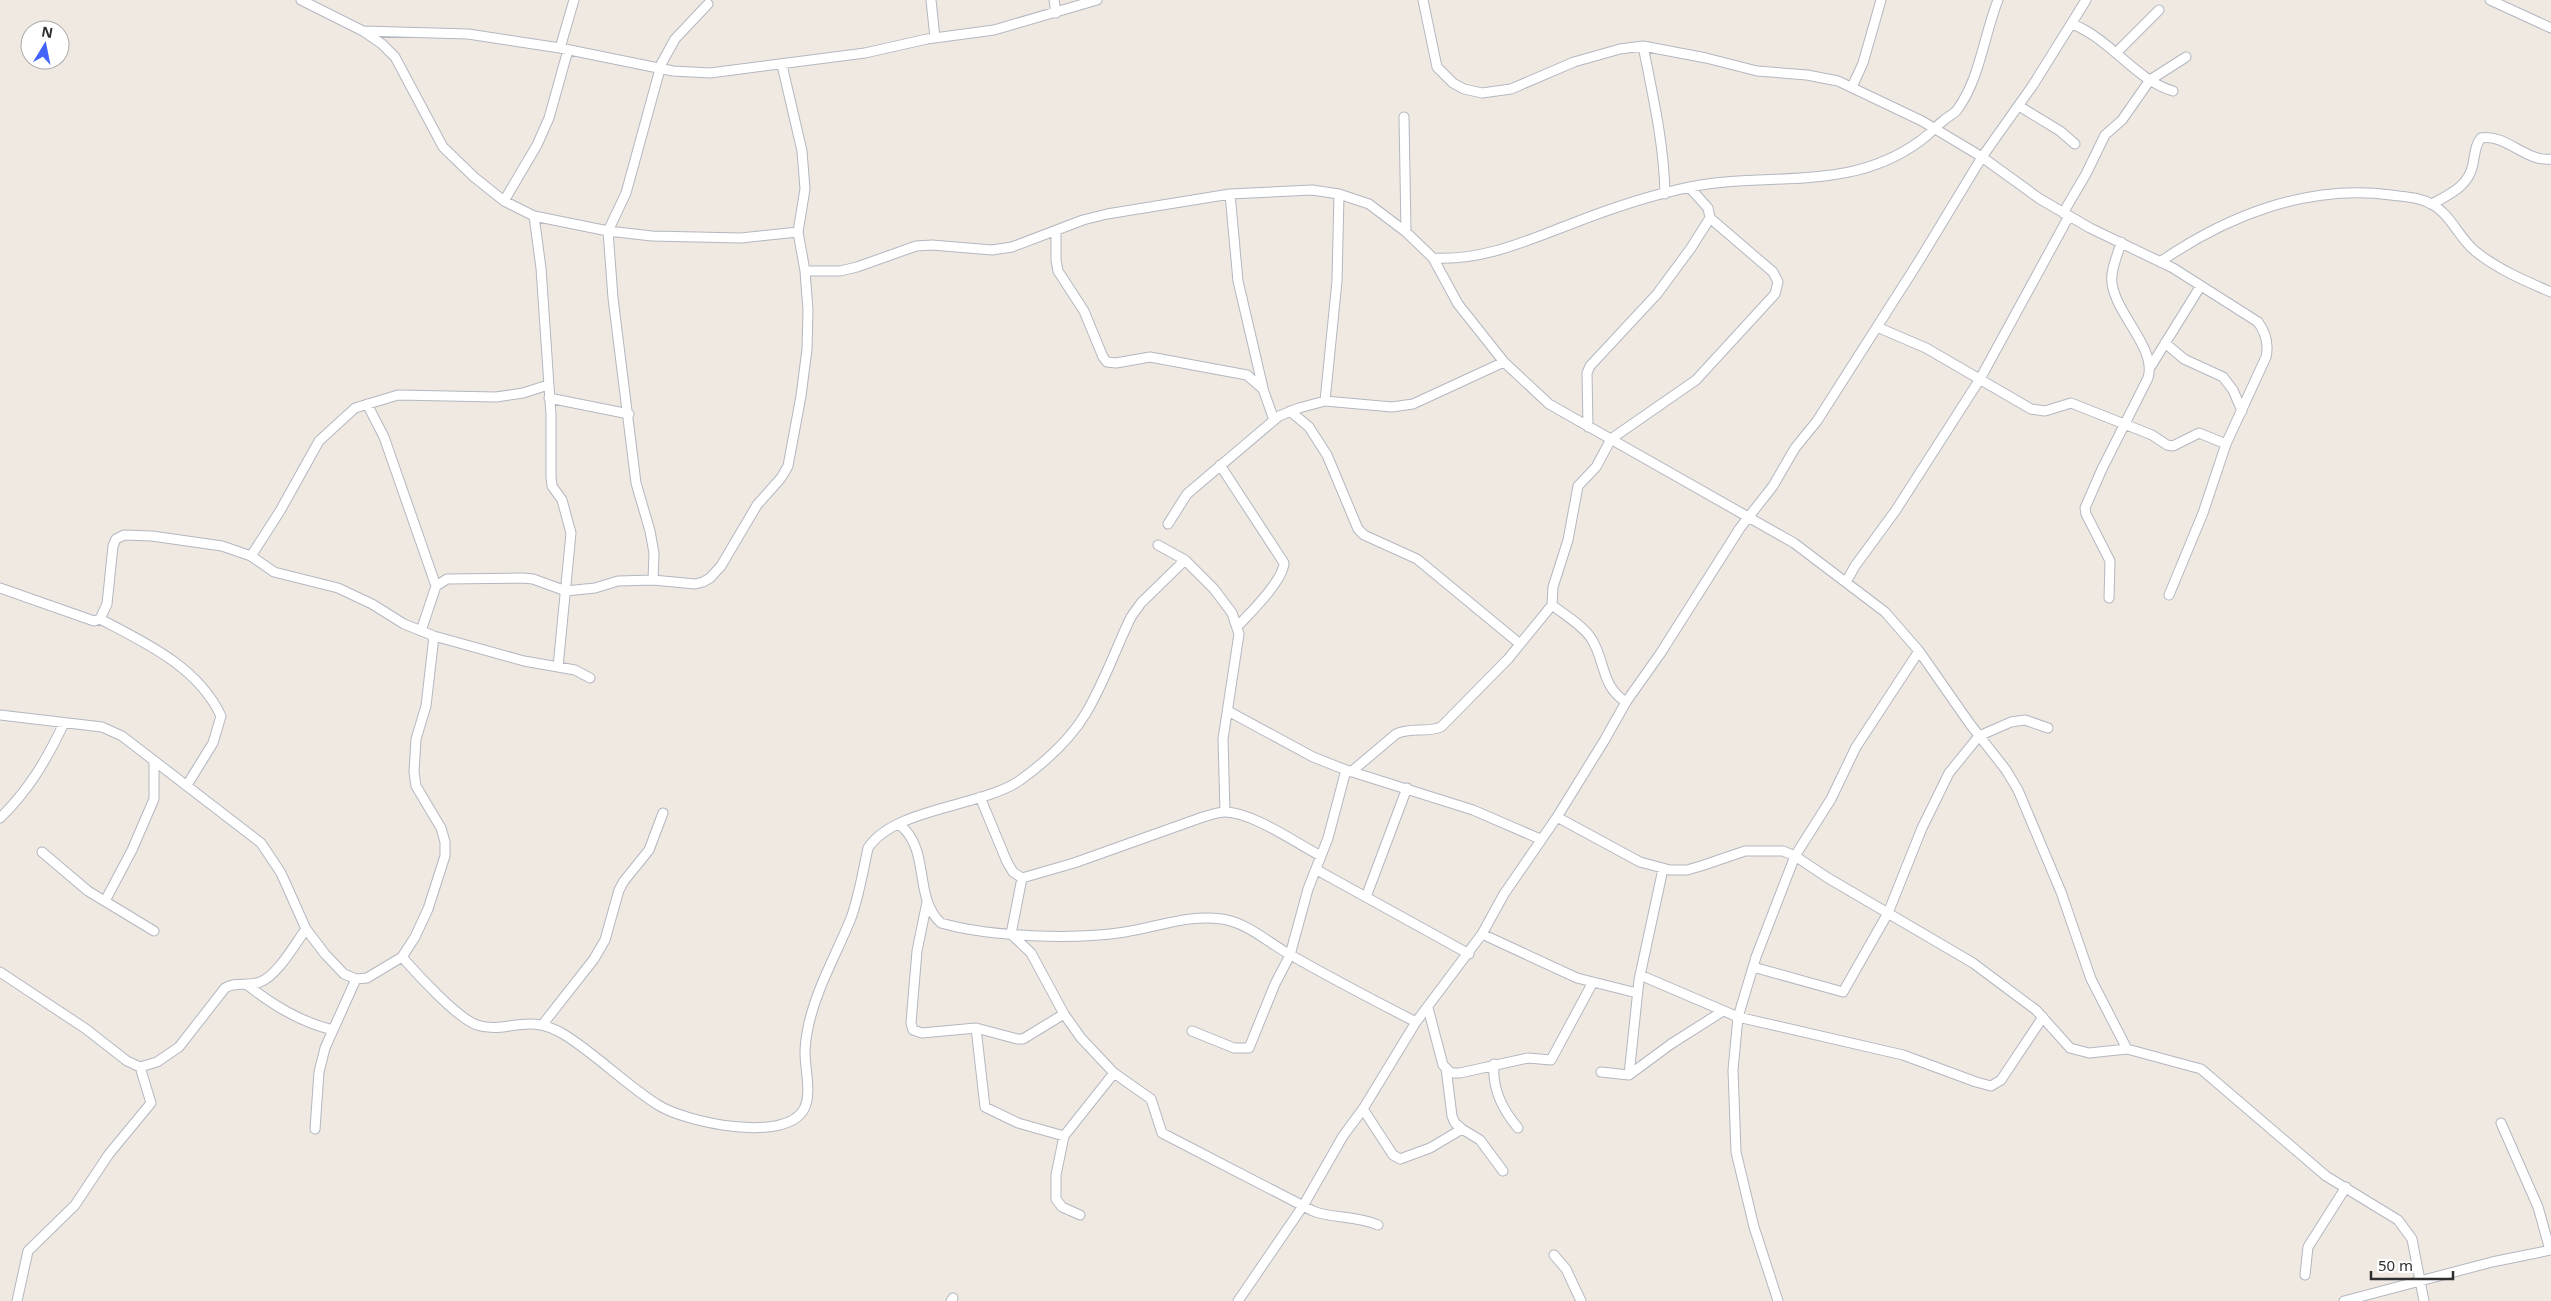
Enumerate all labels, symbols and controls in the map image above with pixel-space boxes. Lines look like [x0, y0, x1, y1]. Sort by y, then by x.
north arrow [20, 20, 70, 70]
text: N [40, 21, 55, 42]
scale bar [2371, 1248, 2454, 1280]
text: 50 m [2378, 1255, 2413, 1275]

